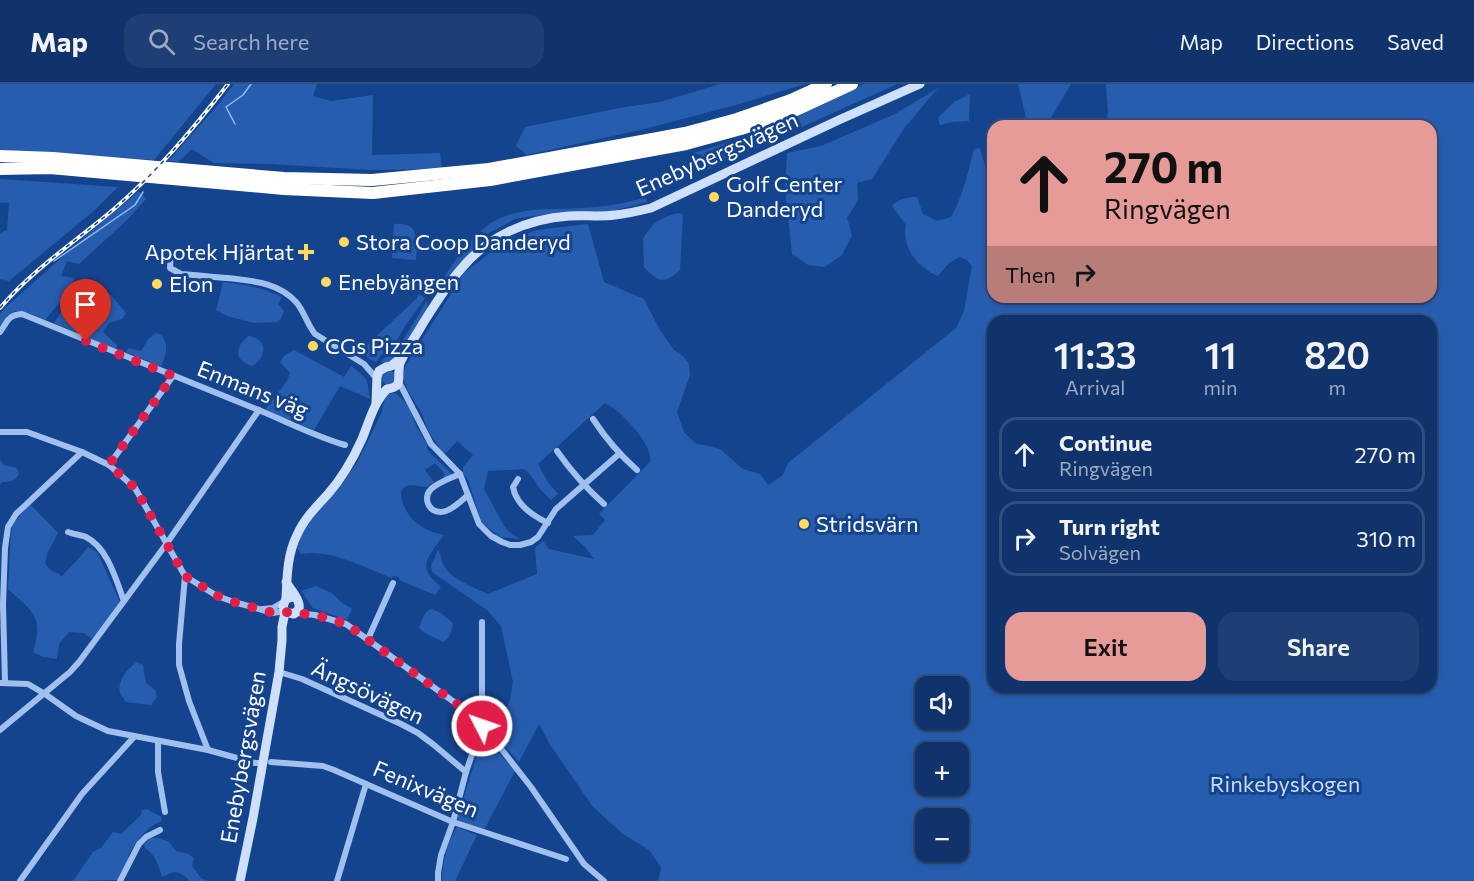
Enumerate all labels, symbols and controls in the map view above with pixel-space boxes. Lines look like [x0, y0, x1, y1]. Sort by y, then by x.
search box [124, 14, 544, 68]
text: Map [30, 24, 88, 58]
icon: search [145, 25, 178, 58]
text: Search here [193, 28, 309, 55]
text: Map [1180, 29, 1223, 54]
text: Directions [1256, 29, 1354, 54]
text: Saved [1387, 29, 1444, 54]
street label: Enebybergsvägen [631, 106, 802, 201]
text: 270 m [1104, 140, 1223, 192]
icon: ahead [1005, 144, 1083, 222]
place label: Golf Center Danderyd [726, 170, 843, 222]
marker: Golf Center Danderyd [707, 190, 721, 204]
text: Ringvägen [1104, 192, 1231, 225]
place label: Stora Coop Danderyd [356, 228, 571, 255]
marker: Stora Coop Danderyd [337, 235, 351, 249]
place label: Apotek Hjärtat [144, 238, 294, 265]
marker: Apotek Hjärtat [299, 245, 313, 259]
icon: right [1068, 258, 1101, 291]
text: Then [1005, 261, 1056, 288]
place label: Enebyängen [338, 268, 459, 295]
place label: Elon [169, 270, 213, 297]
marker: Enebyängen [319, 275, 333, 289]
marker: Elon [150, 277, 164, 291]
pin [60, 279, 111, 341]
icon: arrive [69, 288, 102, 321]
place label: CGs Pizza [325, 332, 423, 359]
text: 11:33 [1054, 332, 1137, 376]
text: 11 [1204, 332, 1236, 376]
text: 820 [1304, 332, 1370, 376]
marker: CGs Pizza [306, 339, 320, 353]
street label: Enmans väg [194, 354, 313, 423]
text: Arrival [1065, 375, 1125, 399]
text: min [1203, 375, 1237, 399]
text: m [1328, 375, 1346, 399]
text: Continue [1059, 429, 1152, 456]
icon: ahead [1008, 438, 1041, 471]
text: 270 m [1355, 441, 1416, 468]
text: Ringvägen [1059, 456, 1153, 480]
place label: Stridsvärn [816, 510, 919, 537]
text: Turn right [1059, 513, 1160, 540]
marker: Stridsvärn [797, 517, 811, 531]
icon: right [1008, 522, 1041, 555]
text: 310 m [1356, 525, 1416, 552]
text: Solvägen [1059, 540, 1141, 564]
button: Exit [1005, 612, 1206, 681]
button: Share [1218, 612, 1419, 681]
street label: Ängsövägen [308, 654, 429, 729]
street label: Enebybergsvägen [214, 668, 271, 845]
map controls [915, 676, 969, 862]
button: sound [915, 676, 969, 730]
position arrow [450, 694, 514, 758]
button: + [915, 742, 969, 796]
street label: Fenixvägen [369, 754, 483, 823]
park label: Rinkebyskogen [1210, 770, 1360, 797]
button: − [915, 808, 969, 862]

